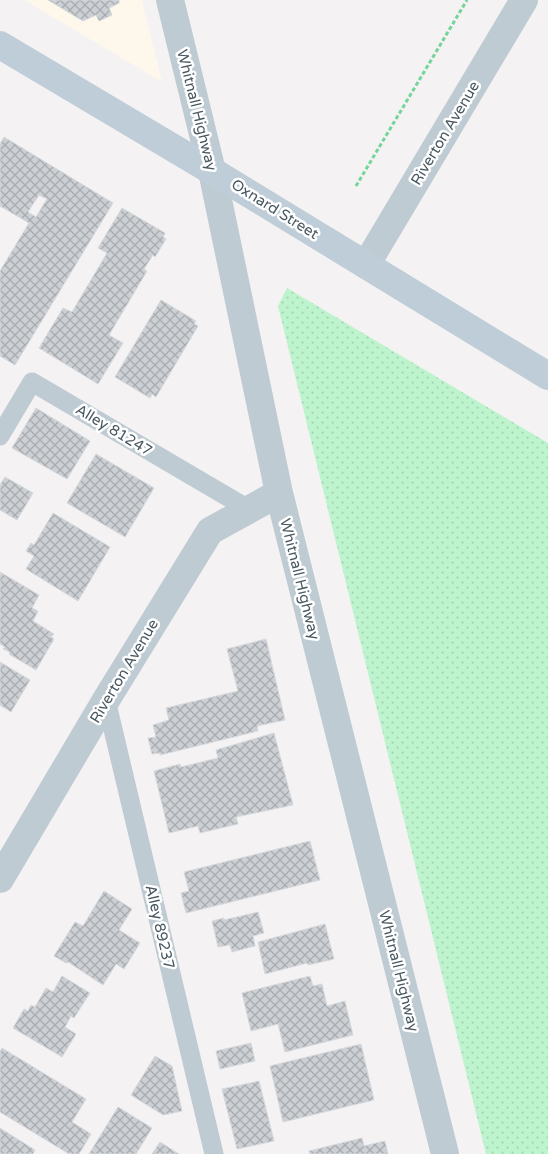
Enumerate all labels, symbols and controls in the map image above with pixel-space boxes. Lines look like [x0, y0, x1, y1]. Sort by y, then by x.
street label: Whitnall Highway [173, 48, 221, 172]
street label: Riverton Avenue [407, 78, 483, 188]
street label: Oxnard Street [228, 175, 322, 243]
street label: Alley 81247 [72, 400, 156, 460]
street label: Whitnall Highway [276, 517, 324, 641]
street label: Riverton Avenue [86, 616, 162, 726]
street label: Alley 89237 [142, 883, 178, 971]
street label: Whitnall Highway [375, 909, 423, 1033]

